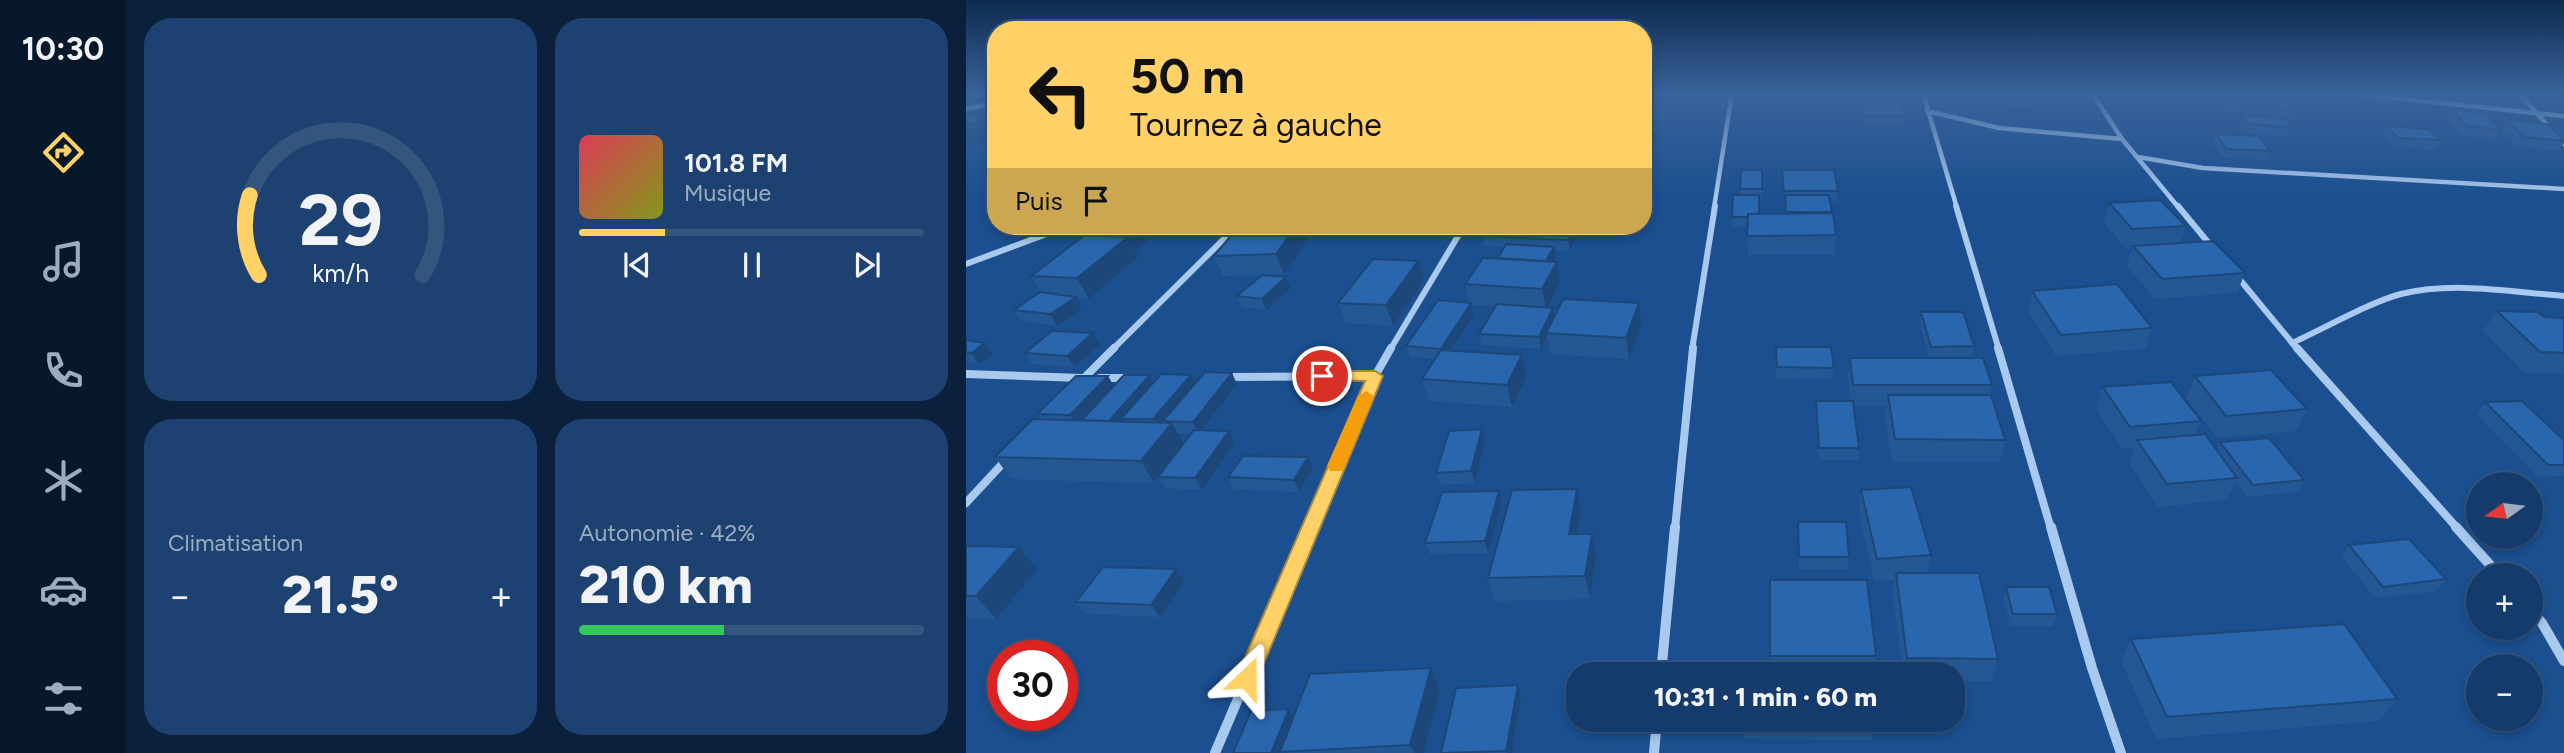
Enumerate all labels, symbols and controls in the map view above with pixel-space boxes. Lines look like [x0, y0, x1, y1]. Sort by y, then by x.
text: 10:30 [22, 30, 104, 68]
text: 50 m [1130, 46, 1245, 105]
icon: left [1015, 49, 1106, 140]
text: Tournez à gauche [1130, 106, 1382, 144]
icon: directions [39, 128, 88, 177]
text: 101.8 FM [684, 147, 788, 179]
text: 29 [298, 177, 383, 264]
text: Musique [684, 179, 771, 207]
icon: arrive [1077, 182, 1115, 220]
text: Puis [1015, 185, 1063, 217]
icon: music [39, 237, 88, 286]
icon: previous [618, 246, 656, 284]
icon: pause [733, 246, 771, 284]
icon: next [848, 246, 886, 284]
text: km/h [312, 258, 369, 288]
icon: phone [39, 346, 88, 395]
pin [1292, 346, 1352, 406]
icon: arrive [1303, 357, 1341, 395]
icon: climate [39, 456, 88, 505]
north arrow [2466, 472, 2543, 550]
map controls [2466, 472, 2543, 731]
text: Autonomie · 42% [579, 519, 755, 547]
text: Climatisation [168, 529, 303, 557]
text: 210 km [579, 554, 753, 616]
button: + [2466, 563, 2543, 640]
text: 21.5° [282, 564, 399, 626]
icon: car [39, 565, 88, 614]
text: − [168, 573, 192, 619]
text: + [489, 573, 513, 619]
speed limit sign: 30 [987, 640, 1078, 731]
position arrow [1210, 641, 1284, 715]
button: − [2466, 654, 2543, 731]
icon: filters [39, 674, 88, 723]
text: 10:31 · 1 min · 60 m [1654, 681, 1877, 713]

